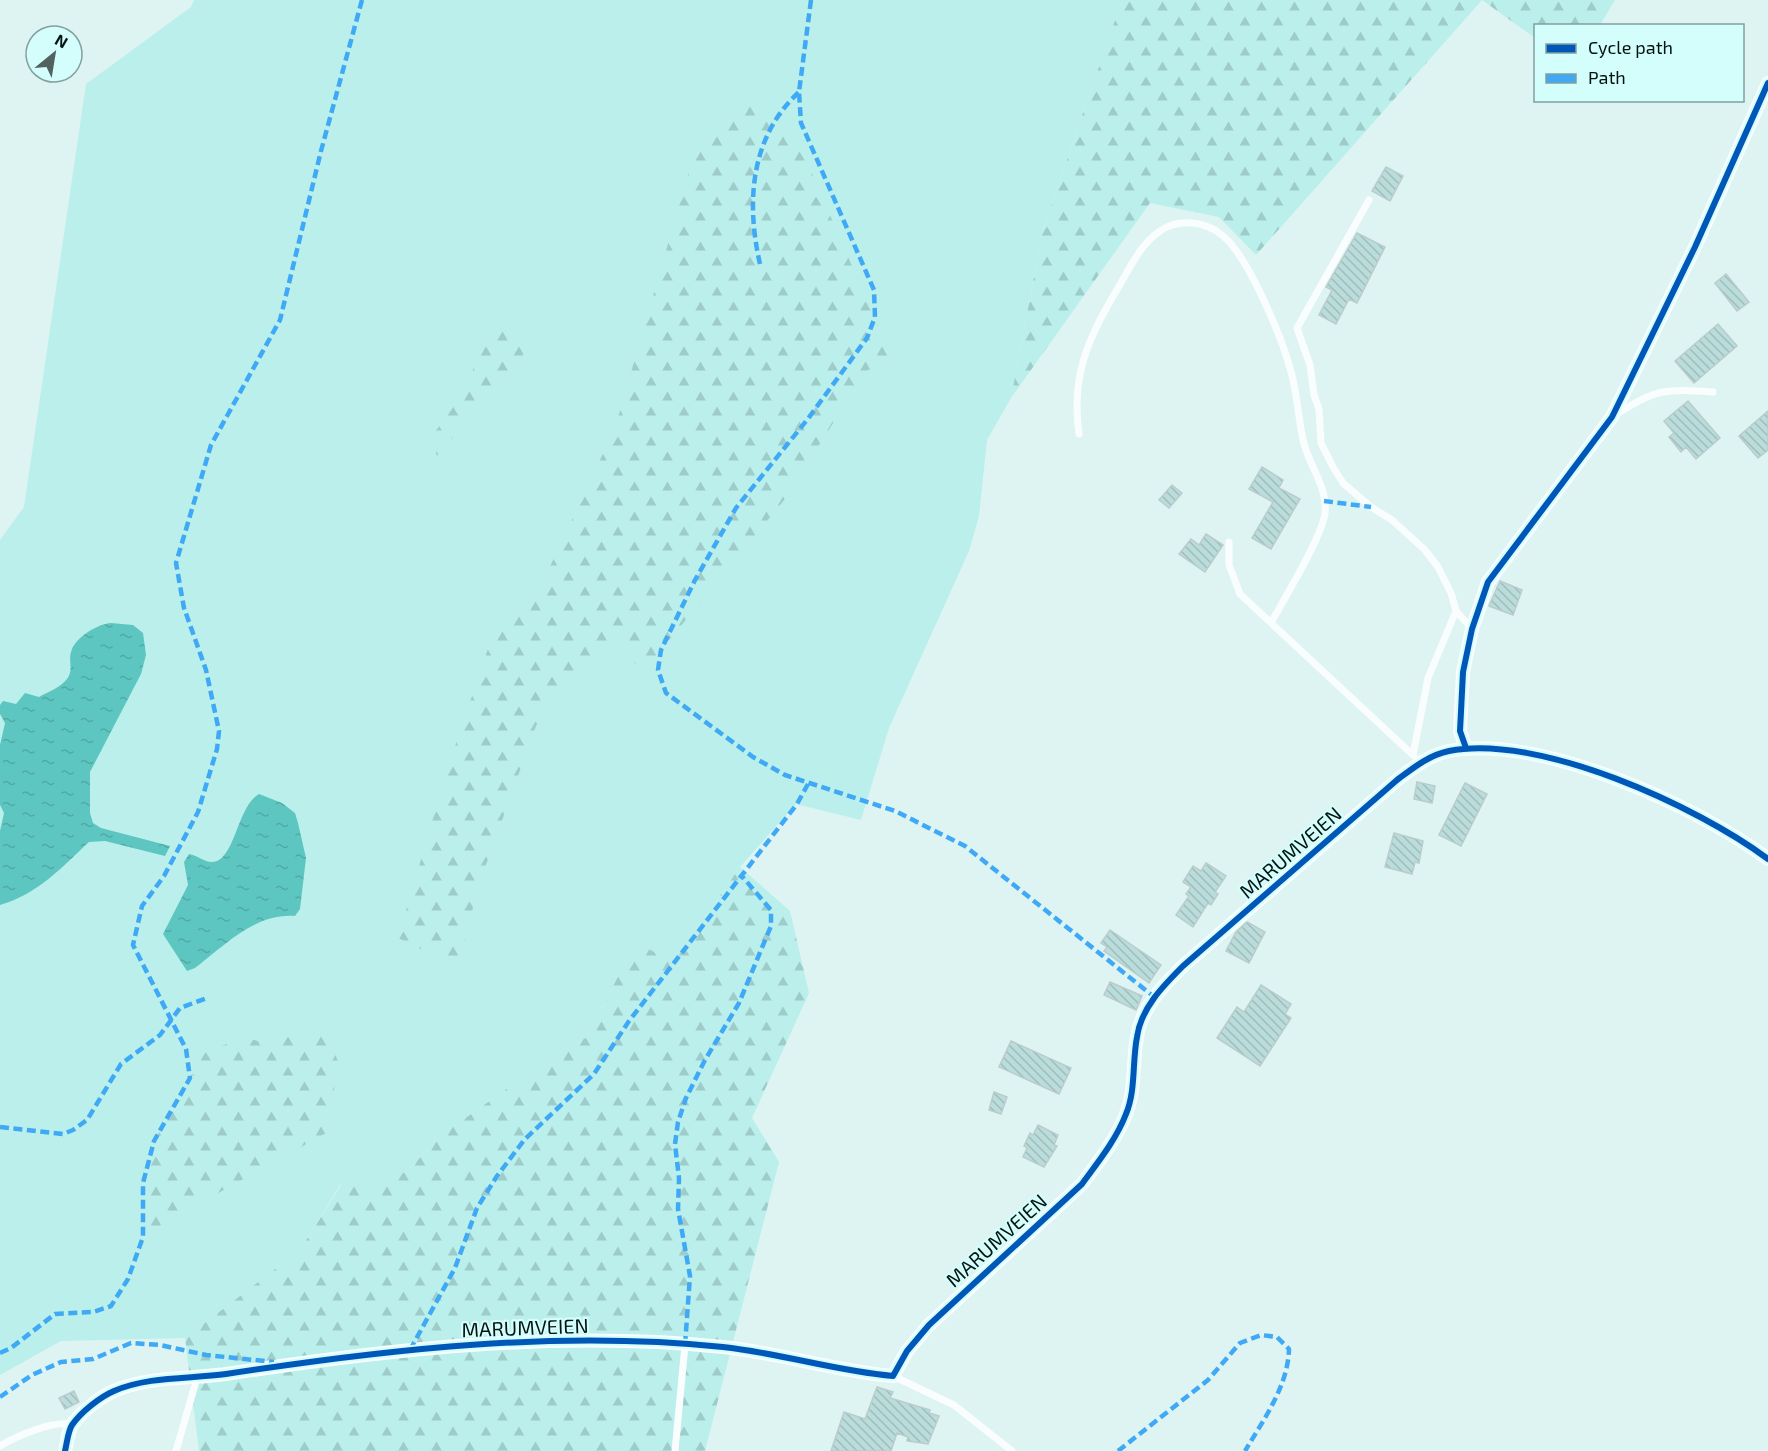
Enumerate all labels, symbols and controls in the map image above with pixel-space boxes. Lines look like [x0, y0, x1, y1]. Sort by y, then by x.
north arrow [24, 24, 84, 84]
legend [1534, 24, 1744, 102]
text: N [52, 29, 72, 52]
text: Cycle path [1588, 36, 1673, 58]
text: Path [1588, 66, 1626, 88]
street label: MARUMVEIEN [1234, 801, 1346, 903]
street label: MARUMVEIEN [941, 1189, 1051, 1291]
street label: MARUMVEIEN [461, 1313, 589, 1341]

